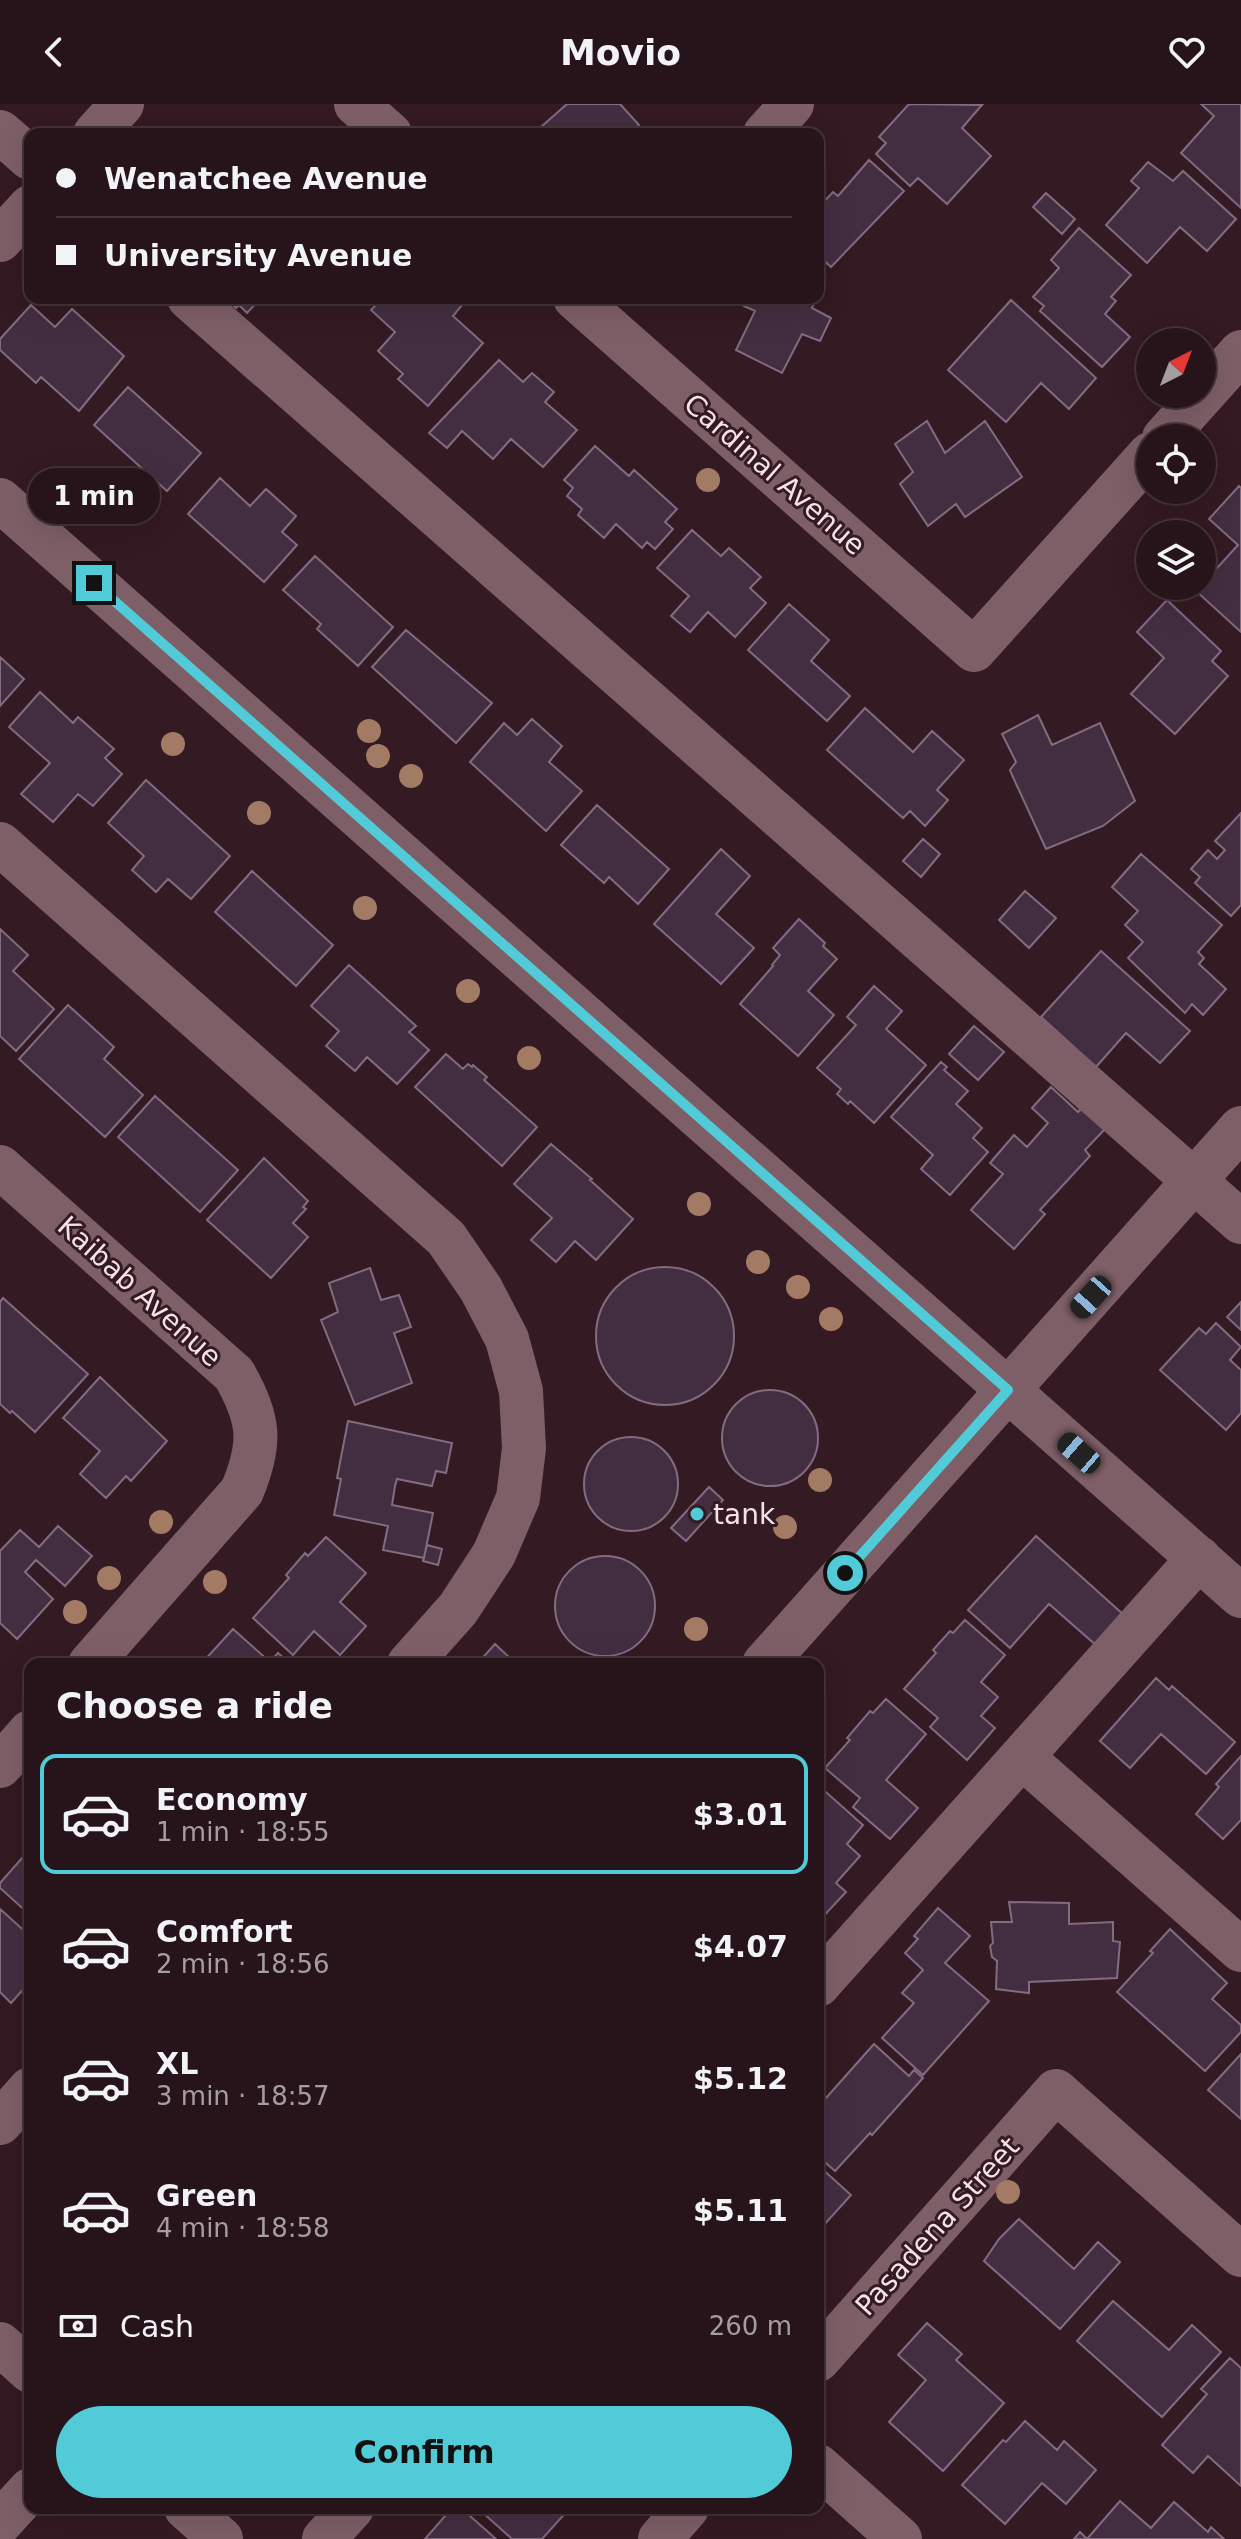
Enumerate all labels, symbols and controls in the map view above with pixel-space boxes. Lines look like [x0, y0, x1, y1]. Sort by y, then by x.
icon: back [32, 30, 76, 74]
icon: heart [1165, 30, 1209, 74]
text: Movio [560, 32, 681, 73]
text: Wenatchee Avenue [104, 161, 428, 196]
text: University Avenue [104, 238, 412, 273]
north arrow [1136, 328, 1216, 408]
map controls [1136, 328, 1216, 600]
street label: Cardinal Avenue [677, 387, 872, 562]
button: locate [1136, 424, 1216, 504]
callout: 1 min [28, 467, 160, 523]
text: 1 min [53, 481, 135, 511]
button: layers [1136, 520, 1216, 600]
route end [76, 565, 112, 601]
street label: Kaibab Avenue [51, 1209, 228, 1373]
car [1066, 1271, 1116, 1323]
car [1053, 1428, 1105, 1478]
place label: tank [713, 1498, 776, 1531]
marker: tank [688, 1505, 706, 1523]
route start [827, 1555, 863, 1591]
text: Choose a ride [56, 1685, 333, 1726]
icon: car [60, 1778, 132, 1850]
text: Economy [156, 1782, 308, 1817]
text: $3.01 [693, 1797, 788, 1832]
text: 1 min · 18:55 [156, 1817, 330, 1847]
icon: car [60, 1910, 132, 1982]
text: Comfort [156, 1914, 293, 1949]
text: $4.07 [693, 1929, 788, 1964]
text: 2 min · 18:56 [156, 1949, 330, 1979]
icon: car [60, 2042, 132, 2114]
text: XL [156, 2046, 198, 2081]
text: $5.12 [693, 2061, 788, 2096]
text: 3 min · 18:57 [156, 2081, 330, 2111]
street label: Pasadena Street [849, 2130, 1026, 2322]
icon: car [60, 2174, 132, 2246]
text: Green [156, 2178, 257, 2213]
text: $5.11 [693, 2193, 788, 2228]
text: 4 min · 18:58 [156, 2213, 330, 2243]
icon: cash [56, 2304, 100, 2348]
text: Cash [120, 2309, 194, 2344]
text: 260 m [709, 2311, 792, 2341]
button: Confirm [56, 2406, 792, 2498]

